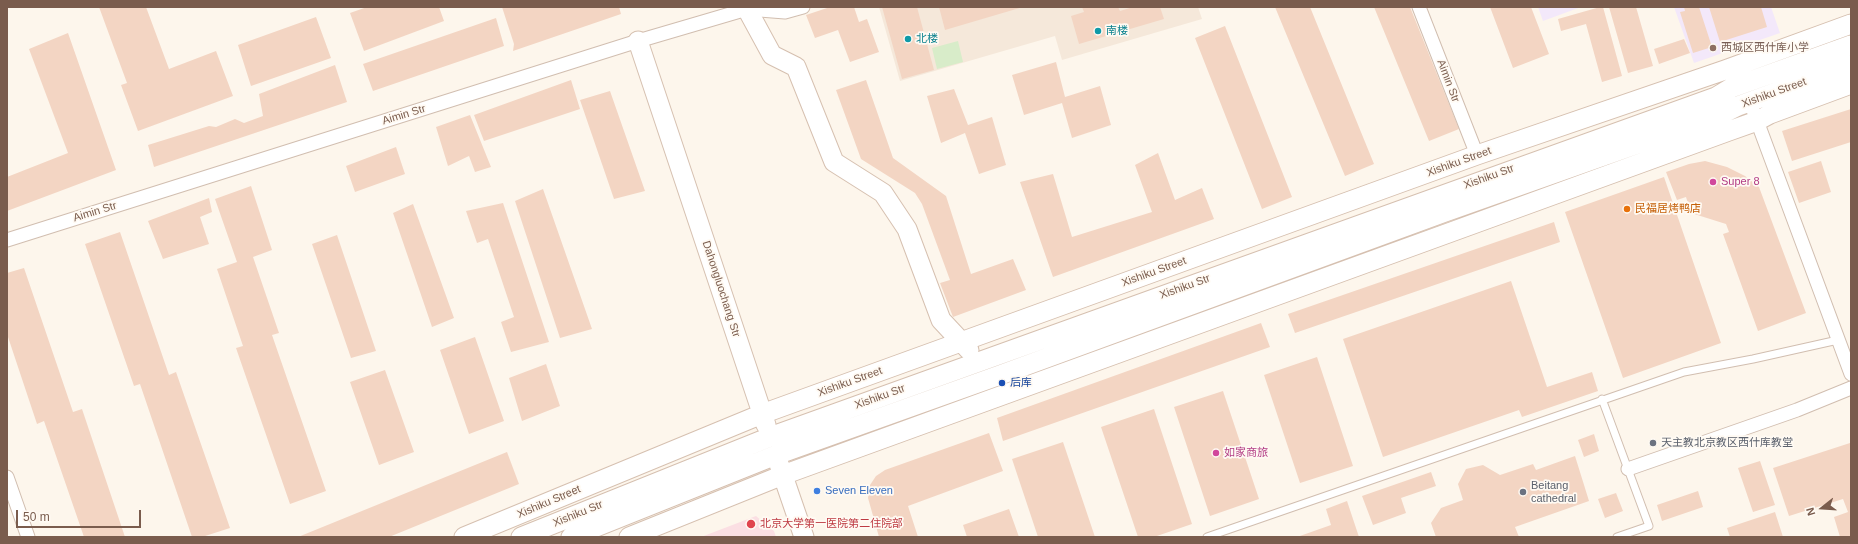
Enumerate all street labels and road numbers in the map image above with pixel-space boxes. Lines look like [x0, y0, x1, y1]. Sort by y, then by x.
street label: Aimin Str [1434, 58, 1462, 104]
street label: Xishiku Street [1740, 75, 1808, 111]
street label: Aimin Str [381, 102, 427, 128]
street label: Xishiku Street [1425, 144, 1493, 180]
street label: Xishiku Str [1462, 162, 1516, 192]
street label: Aimin Str [72, 199, 118, 225]
street label: Dahongluochang Str [699, 239, 743, 339]
street label: Xishiku Street [1120, 254, 1188, 290]
street label: Xishiku Str [1158, 272, 1212, 302]
street label: Xishiku Street [816, 364, 884, 400]
street label: Xishiku Str [853, 382, 907, 412]
street label: Xishiku Street [515, 483, 583, 521]
street label: Xishiku Str [551, 498, 605, 530]

